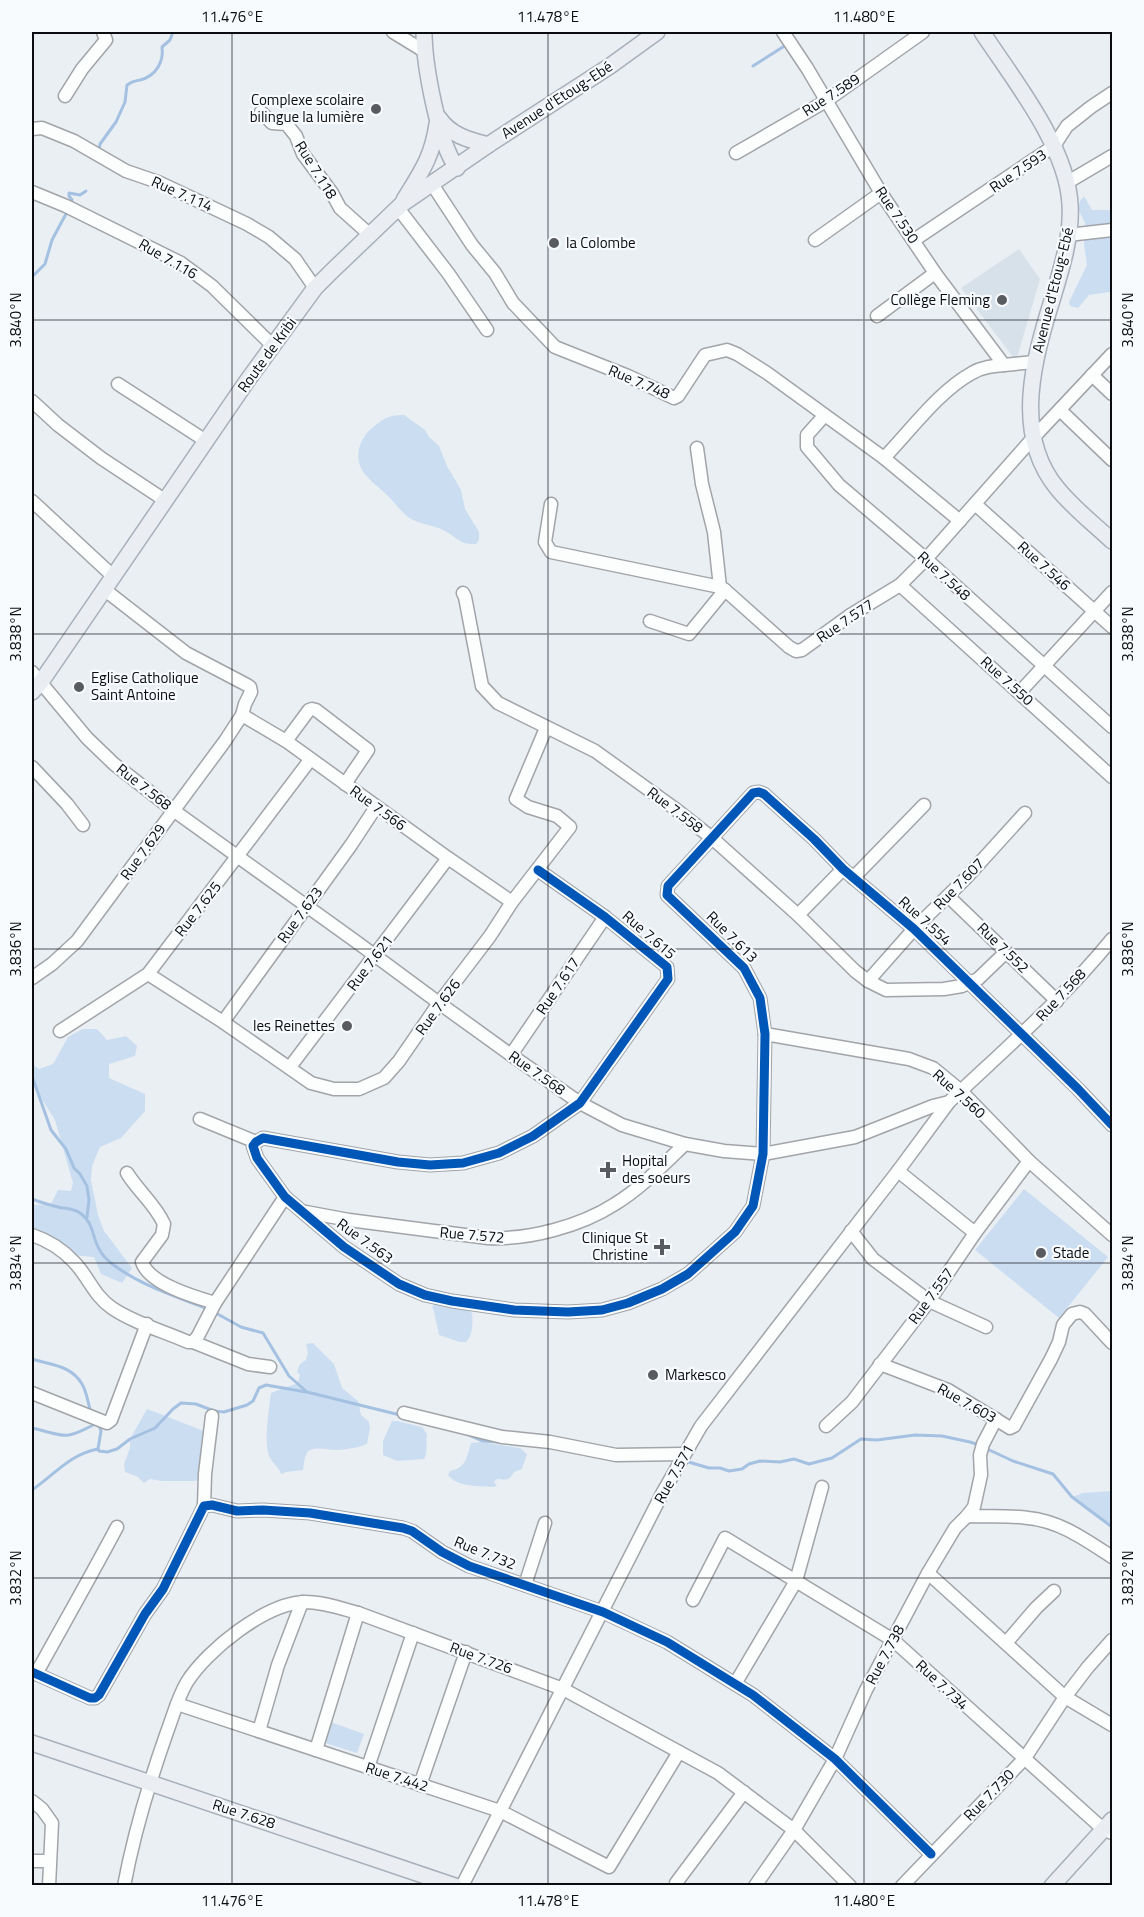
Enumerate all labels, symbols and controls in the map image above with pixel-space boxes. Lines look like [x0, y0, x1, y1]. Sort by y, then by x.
text: 11.476°E [201, 5, 263, 28]
text: 11.478°E [517, 5, 579, 28]
text: 11.480°E [833, 5, 895, 28]
street label: Avenue d'Etoug-Ebé [497, 55, 617, 144]
street label: Rue 7.589 [797, 67, 864, 122]
place label: Complexe scolaire bilingue la lumière [250, 88, 364, 128]
marker: Complexe scolaire bilingue la lumière [369, 102, 383, 116]
street label: Rue 7.118 [289, 136, 343, 203]
street label: Rue 7.593 [984, 143, 1051, 198]
street label: Rue 7.114 [148, 170, 217, 217]
street label: Rue 7.530 [870, 181, 925, 248]
street label: Avenue d'Etoug-Ebé [1026, 225, 1079, 355]
place label: la Colombe [566, 231, 636, 254]
street label: Rue 7.116 [134, 232, 202, 285]
marker: la Colombe [547, 236, 561, 250]
place label: Collège Fleming [890, 288, 990, 311]
text: 3.840°N [4, 292, 27, 348]
text: 3.840°N [1116, 292, 1139, 348]
marker: Collège Fleming [995, 293, 1009, 307]
street label: Route de Kribi [231, 312, 302, 397]
street label: Rue 7.748 [605, 358, 674, 405]
street label: Rue 7.546 [1013, 535, 1076, 596]
street label: Rue 7.548 [913, 545, 976, 606]
street label: Rue 7.577 [811, 593, 878, 648]
text: 3.838°N [4, 606, 27, 662]
text: 3.838°N [1116, 606, 1139, 662]
street label: Rue 7.550 [976, 650, 1039, 711]
place label: Eglise Catholique Saint Antoine [91, 666, 199, 706]
marker: Eglise Catholique Saint Antoine [72, 680, 86, 694]
street label: Rue 7.568 [112, 758, 177, 816]
street label: Rue 7.566 [345, 779, 411, 836]
street label: Rue 7.558 [642, 781, 708, 838]
street label: Rue 7.629 [114, 819, 171, 885]
street label: Rue 7.607 [928, 852, 989, 915]
street label: Rue 7.625 [169, 876, 227, 941]
street label: Rue 7.623 [271, 882, 328, 948]
street label: Rue 7.554 [894, 890, 957, 951]
street label: Rue 7.615 [617, 905, 681, 965]
street label: Rue 7.613 [701, 906, 763, 968]
street label: Rue 7.552 [972, 917, 1035, 978]
text: 3.836°N [4, 921, 27, 977]
text: 3.836°N [1116, 921, 1139, 977]
street label: Rue 7.621 [341, 930, 398, 996]
street label: Rue 7.617 [530, 952, 585, 1019]
street label: Rue 7.568 [1030, 963, 1091, 1026]
street label: Rue 7.626 [409, 974, 466, 1040]
place label: les Reinettes [253, 1014, 335, 1037]
marker: les Reinettes [340, 1019, 354, 1033]
street label: Rue 7.568 [504, 1045, 570, 1101]
street label: Rue 7.560 [928, 1063, 991, 1124]
place label: Hopital des soeurs [622, 1149, 690, 1189]
marker: Hopital des soeurs [599, 1161, 617, 1179]
street label: Rue 7.563 [332, 1212, 398, 1269]
street label: Rue 7.572 [439, 1220, 505, 1249]
place label: Clinique St Christine [582, 1226, 649, 1266]
text: 3.834°N [4, 1235, 27, 1291]
text: 3.834°N [1116, 1235, 1139, 1291]
marker: Clinique St Christine [653, 1238, 671, 1256]
place label: Stade [1053, 1241, 1089, 1264]
marker: Stade [1034, 1246, 1048, 1260]
street label: Rue 7.557 [902, 1263, 959, 1329]
place label: Markesco [665, 1363, 726, 1386]
marker: Markesco [646, 1368, 660, 1382]
street label: Rue 7.603 [933, 1377, 1001, 1428]
street label: Rue 7.571 [648, 1440, 699, 1508]
street label: Rue 7.732 [451, 1530, 520, 1575]
text: 3.832°N [4, 1550, 27, 1606]
text: 3.832°N [1116, 1550, 1139, 1606]
street label: Rue 7.738 [859, 1621, 910, 1689]
street label: Rue 7.726 [447, 1636, 516, 1679]
street label: Rue 7.734 [911, 1654, 974, 1715]
street label: Rue 7.442 [363, 1756, 432, 1797]
street label: Rue 7.730 [958, 1763, 1019, 1826]
street label: Rue 7.628 [210, 1793, 279, 1834]
text: 11.476°E [201, 1889, 263, 1912]
text: 11.478°E [517, 1889, 579, 1912]
text: 11.480°E [833, 1889, 895, 1912]

